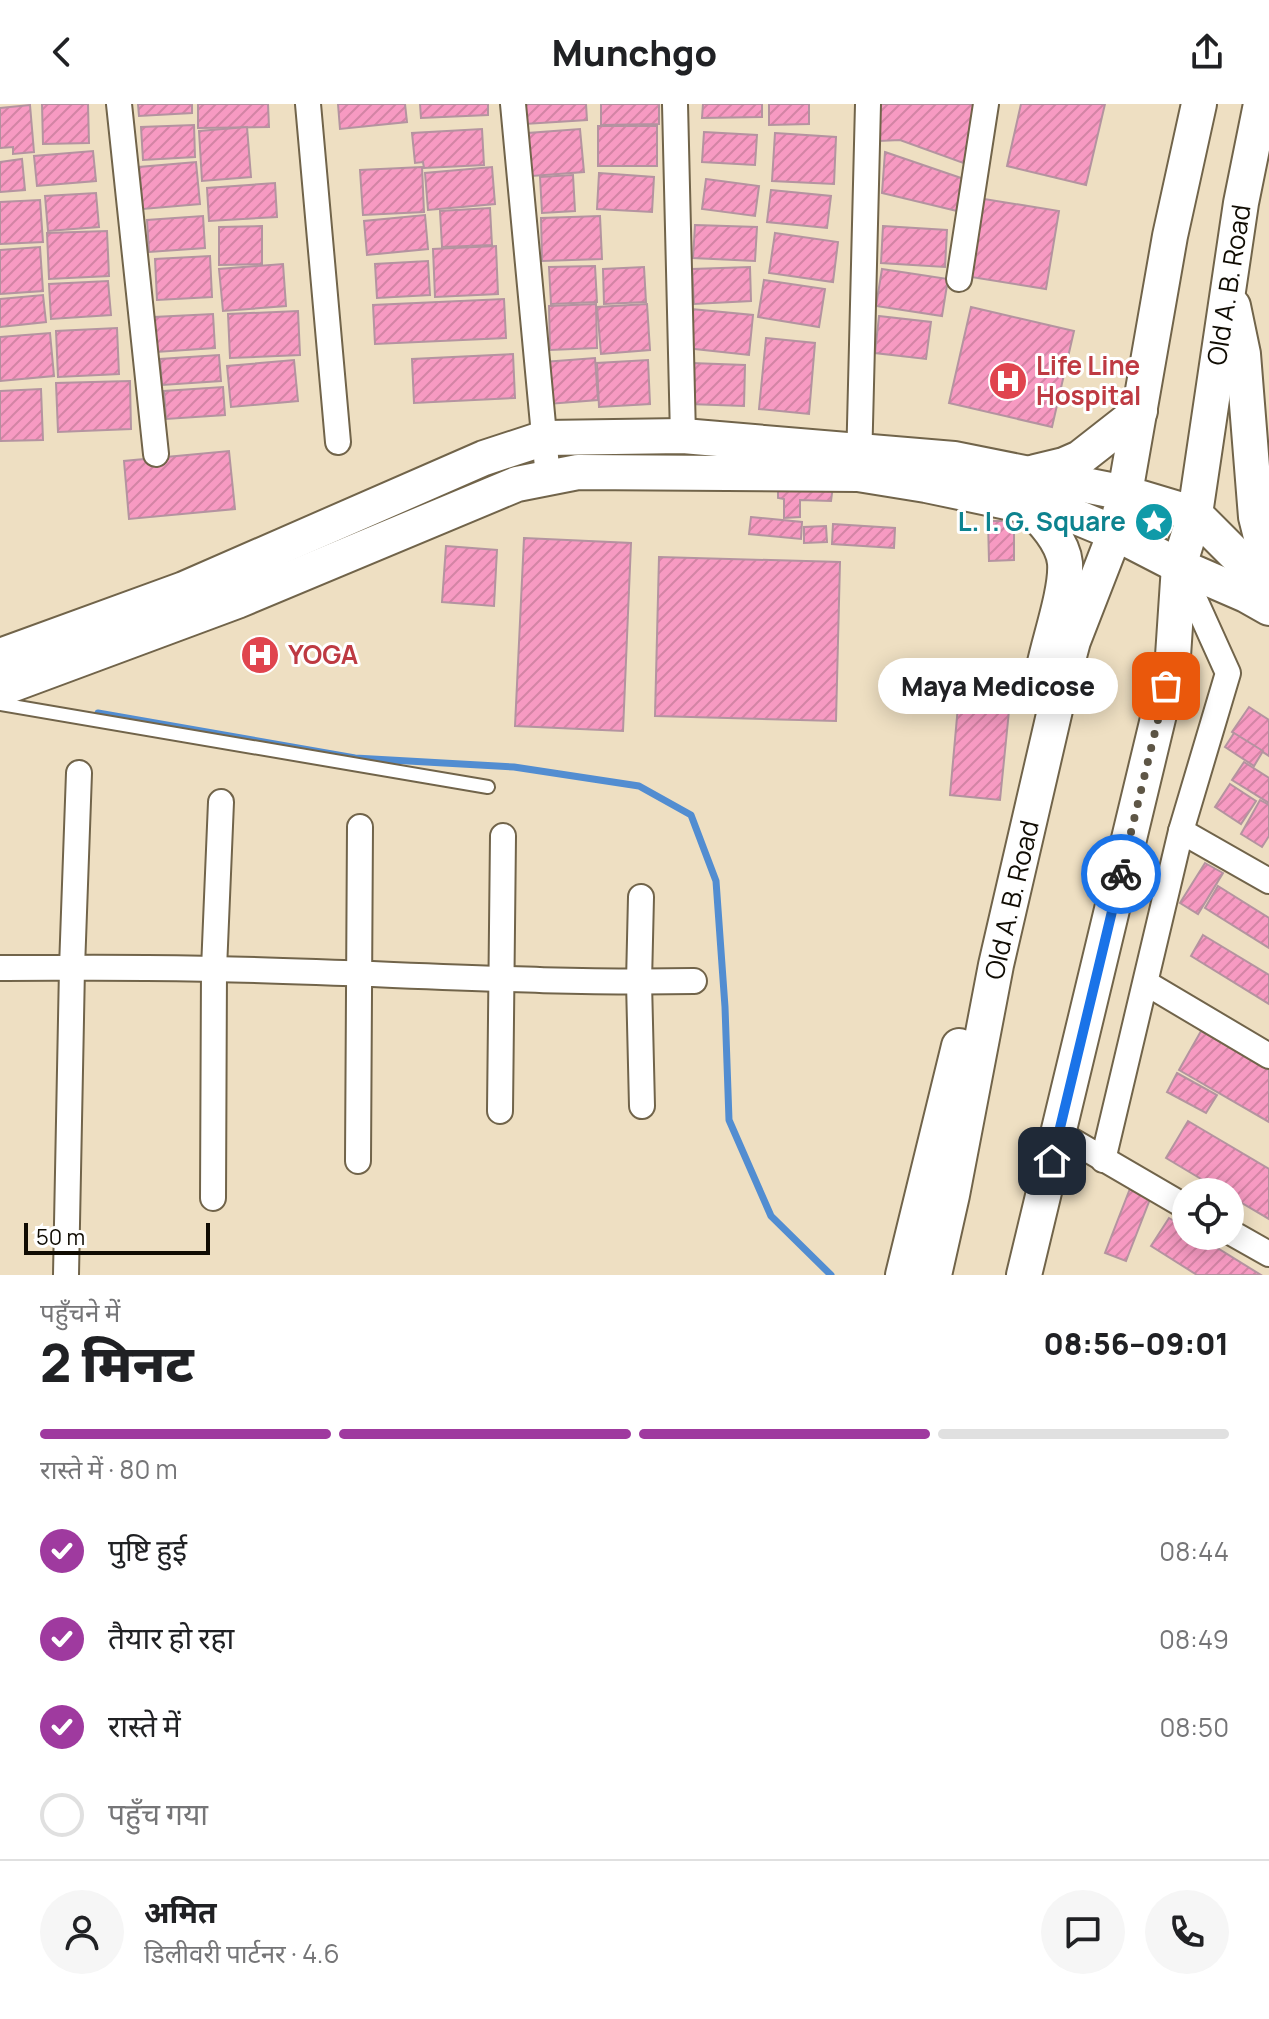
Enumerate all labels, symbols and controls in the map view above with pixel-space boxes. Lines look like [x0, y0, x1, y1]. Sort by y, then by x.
text: Munchgo [552, 28, 717, 77]
icon: back [40, 30, 84, 74]
icon: share [1185, 30, 1229, 74]
street label: Old A. B. Road [1198, 202, 1258, 368]
place label: Life Line Hospital [1036, 347, 1141, 413]
hospital icon: Life Line Hospital [987, 360, 1029, 402]
place icon: L. I. G. Square [1133, 501, 1175, 543]
place label: L. I. G. Square [958, 503, 1126, 539]
hospital icon: YOGA [239, 634, 281, 676]
place label: YOGA [288, 636, 358, 672]
pin [1132, 652, 1200, 720]
callout: Maya Medicose [878, 658, 1118, 714]
icon: bag [1144, 664, 1188, 708]
text: Maya Medicose [901, 668, 1095, 704]
street label: Old A. B. Road [975, 817, 1047, 983]
courier [1081, 834, 1161, 914]
icon: bike [1099, 852, 1143, 896]
pin [1018, 1127, 1086, 1195]
icon: home [1030, 1139, 1074, 1183]
map controls [1172, 1178, 1244, 1250]
button: locate [1172, 1178, 1244, 1250]
scale bar [24, 1219, 210, 1255]
text: 50 m [36, 1222, 85, 1252]
text: पहुँचने में [40, 1294, 120, 1330]
text: 08:56–09:01 [1043, 1323, 1229, 1364]
text: 2 मिनट [40, 1327, 194, 1398]
text: रास्ते में · 80 m [40, 1451, 178, 1487]
icon: check [40, 1529, 84, 1573]
text: पुष्टि हुई [108, 1529, 187, 1570]
text: 08:44 [1159, 1533, 1229, 1569]
icon: check [40, 1617, 84, 1661]
text: तैयार हो रहा [108, 1617, 234, 1658]
text: 08:49 [1159, 1621, 1229, 1657]
icon: check [40, 1705, 84, 1749]
text: रास्ते में [108, 1705, 181, 1746]
text: 08:50 [1159, 1709, 1229, 1745]
text: पहुँच गया [108, 1793, 208, 1834]
button: person [40, 1890, 124, 1974]
button: chat [1041, 1890, 1125, 1974]
button: phone [1145, 1890, 1229, 1974]
text: अमित [144, 1891, 217, 1932]
text: डिलीवरी पार्टनर · 4.6 [144, 1935, 340, 1971]

